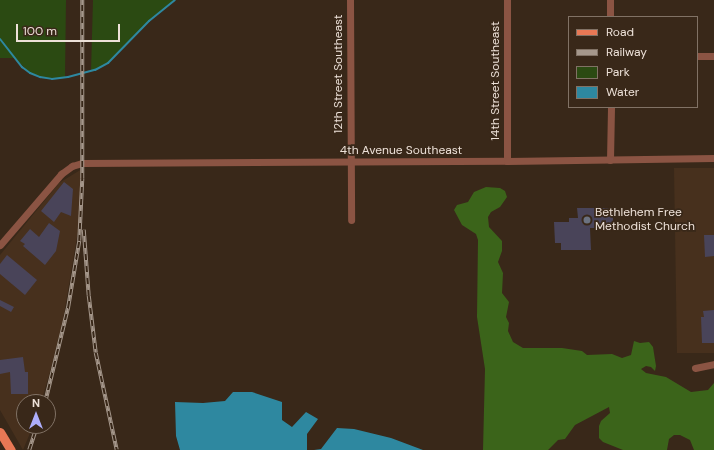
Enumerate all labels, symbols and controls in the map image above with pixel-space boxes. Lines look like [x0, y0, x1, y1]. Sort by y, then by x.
street label: 12th Street Southeast [332, 14, 346, 134]
scale bar [18, 16, 122, 42]
legend [568, 16, 698, 108]
street label: 14th Street Southeast [489, 21, 503, 141]
text: 100 m [23, 23, 57, 39]
text: Road [606, 24, 634, 40]
text: Railway [606, 44, 647, 60]
text: Park [606, 64, 630, 80]
text: Water [606, 84, 639, 100]
street label: 4th Avenue Southeast [340, 144, 462, 158]
place label: Bethlehem Free Methodist Church [595, 206, 695, 234]
marker: Bethlehem Free Methodist Church [582, 215, 592, 225]
north arrow [16, 394, 56, 434]
text: N [32, 396, 40, 410]

